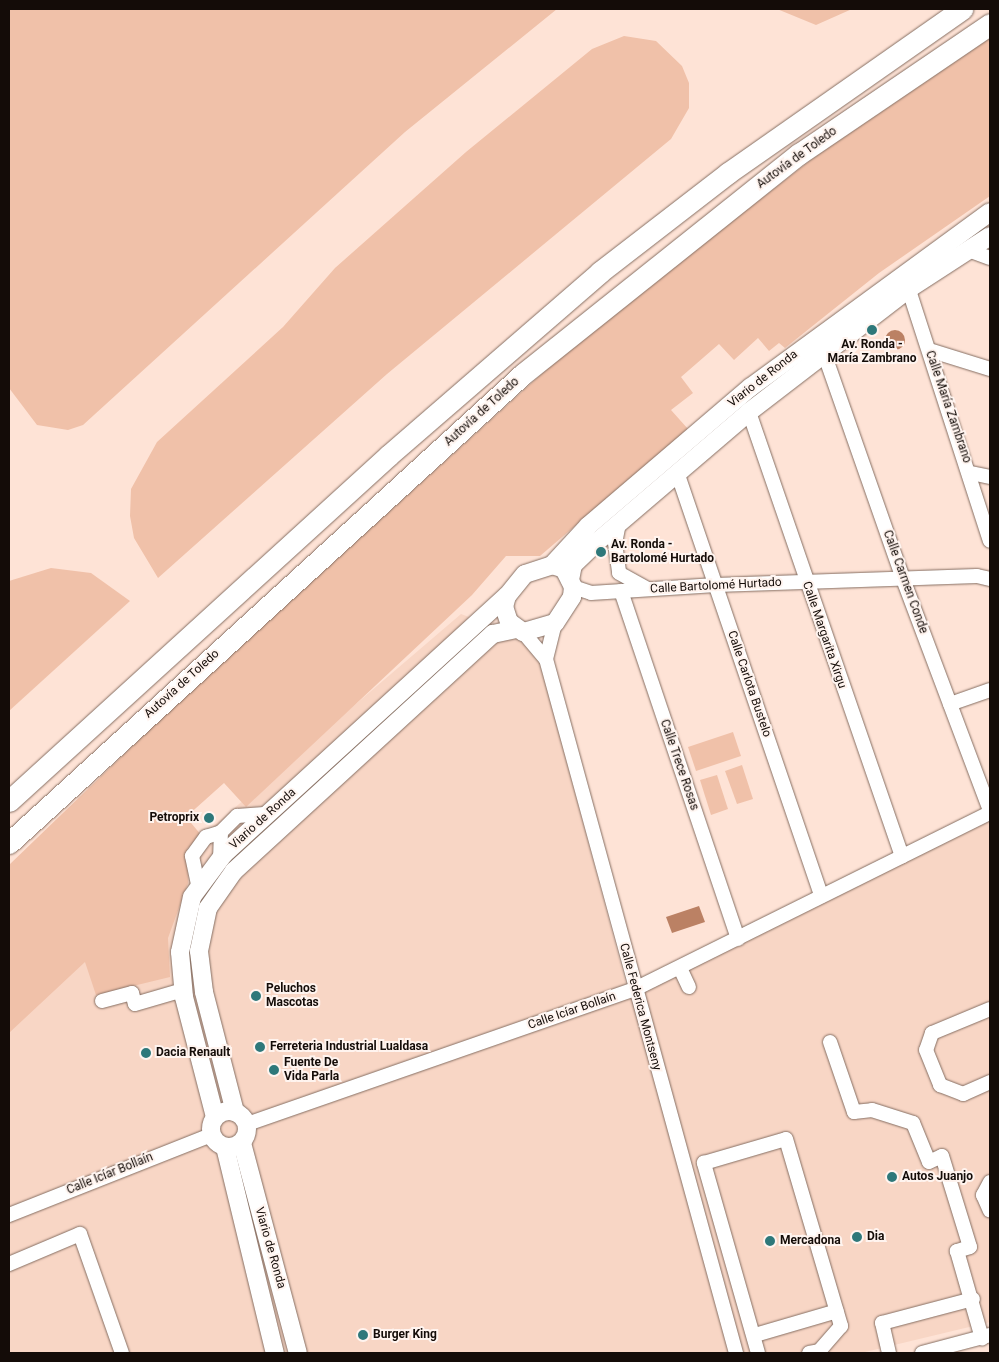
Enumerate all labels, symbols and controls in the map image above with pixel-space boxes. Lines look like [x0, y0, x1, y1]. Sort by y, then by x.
street label: Autovía de Toledo [754, 124, 840, 192]
marker: Av. Ronda - María Zambrano [866, 324, 878, 336]
place label: Av. Ronda - María Zambrano [828, 338, 916, 366]
street label: Viario de Ronda [725, 347, 801, 411]
street label: Calle María Zambrano [922, 349, 974, 465]
street label: Autovía de Toledo [442, 375, 522, 449]
street label: Calle Carmen Conde [880, 528, 930, 636]
place label: Av. Ronda - Bartolomé Hurtado [611, 538, 714, 566]
marker: Av. Ronda - Bartolomé Hurtado [595, 546, 607, 558]
street label: Calle Bartolomé Hurtado [650, 575, 782, 597]
street label: Calle Margarita Xirgu [799, 580, 849, 690]
street label: Calle Carlota Bustelo [724, 629, 774, 739]
street label: Autovía de Toledo [142, 647, 222, 721]
street label: Calle Trece Rosas [657, 718, 701, 812]
street label: Viario de Ronda [227, 785, 299, 853]
place label: Petroprix [149, 811, 199, 825]
marker: Petroprix [203, 812, 215, 824]
street label: Calle Federica Montseny [616, 942, 664, 1072]
place label: Peluchos Mascotas [266, 982, 319, 1010]
street label: Calle Icíar Bollaín [526, 989, 618, 1033]
marker: Peluchos Mascotas [250, 990, 262, 1002]
place label: Ferreteria Industrial Lualdasa [270, 1040, 428, 1054]
marker: Ferreteria Industrial Lualdasa [254, 1041, 266, 1053]
place label: Dacia Renault [156, 1046, 230, 1060]
marker: Dacia Renault [140, 1047, 152, 1059]
place label: Fuente De Vida Parla [284, 1056, 339, 1084]
marker: Fuente De Vida Parla [268, 1064, 280, 1076]
street label: Calle Icíar Bollaín [65, 1150, 155, 1198]
place label: Autos Juanjo [902, 1170, 973, 1184]
marker: Autos Juanjo [886, 1171, 898, 1183]
street label: Viario de Ronda [251, 1206, 289, 1290]
place label: Dia [867, 1230, 884, 1244]
marker: Dia [851, 1231, 863, 1243]
place label: Mercadona [780, 1234, 841, 1248]
marker: Mercadona [764, 1235, 776, 1247]
place label: Burger King [373, 1328, 437, 1342]
marker: Burger King [357, 1329, 369, 1341]

